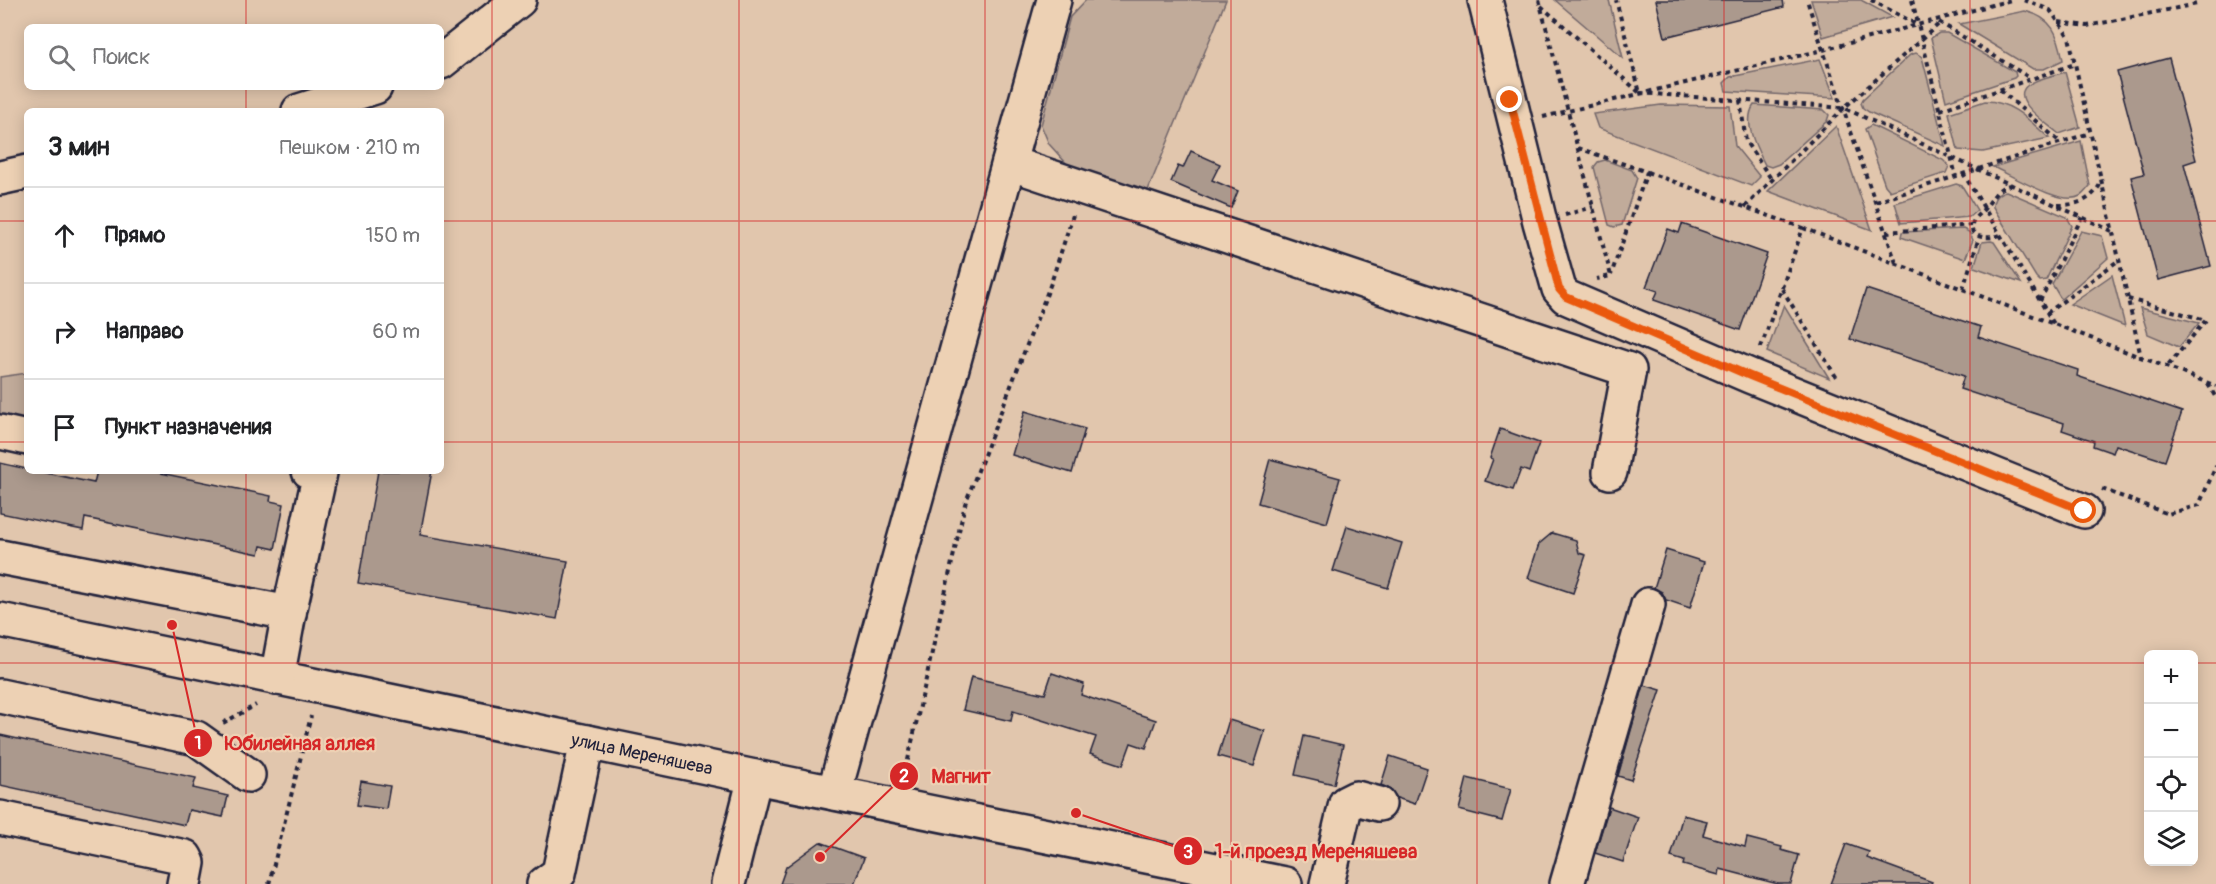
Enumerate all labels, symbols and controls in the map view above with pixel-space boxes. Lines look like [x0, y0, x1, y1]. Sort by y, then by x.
search box [24, 24, 444, 90]
icon: search [45, 41, 78, 74]
text: Поиск [93, 43, 150, 71]
route end [1496, 86, 1522, 112]
text: 3 мин [48, 131, 110, 163]
text: Пешком · 210 m [280, 135, 420, 160]
icon: ahead [48, 219, 81, 252]
text: Прямо [105, 221, 165, 249]
text: 150 m [366, 223, 420, 248]
icon: right [48, 315, 81, 348]
text: Направо [105, 317, 184, 345]
text: 60 m [373, 319, 420, 344]
icon: arrive [48, 411, 81, 444]
text: Пункт назначения [105, 413, 272, 441]
route start [2070, 497, 2096, 523]
map controls [2144, 650, 2198, 866]
button: + [2144, 650, 2198, 704]
button: − [2144, 704, 2198, 758]
callout: Юбилейная аллея [183, 724, 387, 762]
street label: улица Мереняшева [568, 728, 715, 781]
text: Юбилейная аллея [224, 731, 375, 756]
text: 1 [194, 732, 202, 755]
callout: Магнит [889, 757, 1002, 795]
button: locate [2144, 758, 2198, 812]
text: Магнит [931, 764, 992, 789]
text: 2 [899, 765, 909, 788]
button: layers [2144, 812, 2198, 866]
callout: 1-й проезд Мереняшева [1173, 832, 1429, 870]
text: 1-й проезд Мереняшева [1215, 839, 1417, 864]
text: 3 [1183, 841, 1193, 864]

